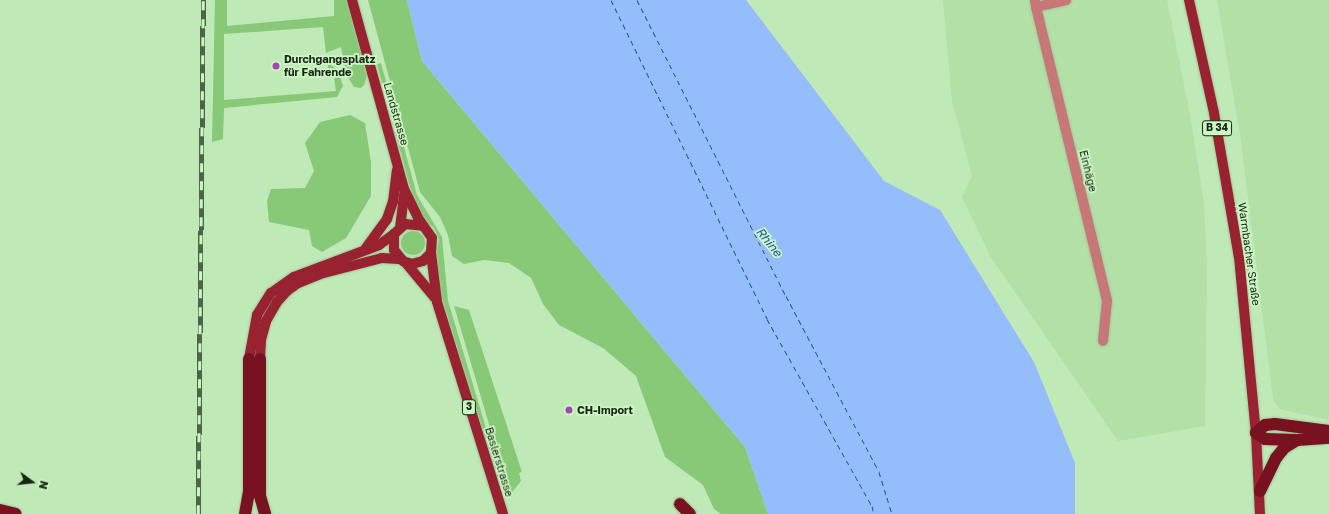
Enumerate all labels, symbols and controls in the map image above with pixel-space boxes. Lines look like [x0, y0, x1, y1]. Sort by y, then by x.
place label: Durchgangsplatz für Fahrende [284, 53, 375, 79]
marker: Durchgangsplatz für Fahrende [271, 61, 281, 71]
street label: Landstrasse [381, 81, 411, 147]
road number: B 34 [1202, 120, 1232, 136]
street label: Einhäge [1076, 149, 1100, 193]
street label: Warmbacher Straße [1235, 202, 1263, 306]
water label: Rhine [753, 225, 785, 259]
road number: 3 [461, 399, 477, 415]
place label: CH-Import [577, 403, 633, 417]
marker: CH-Import [564, 405, 574, 415]
street label: Baslerstrasse [482, 426, 516, 498]
north arrow [12, 462, 52, 502]
text: N [37, 480, 51, 491]

